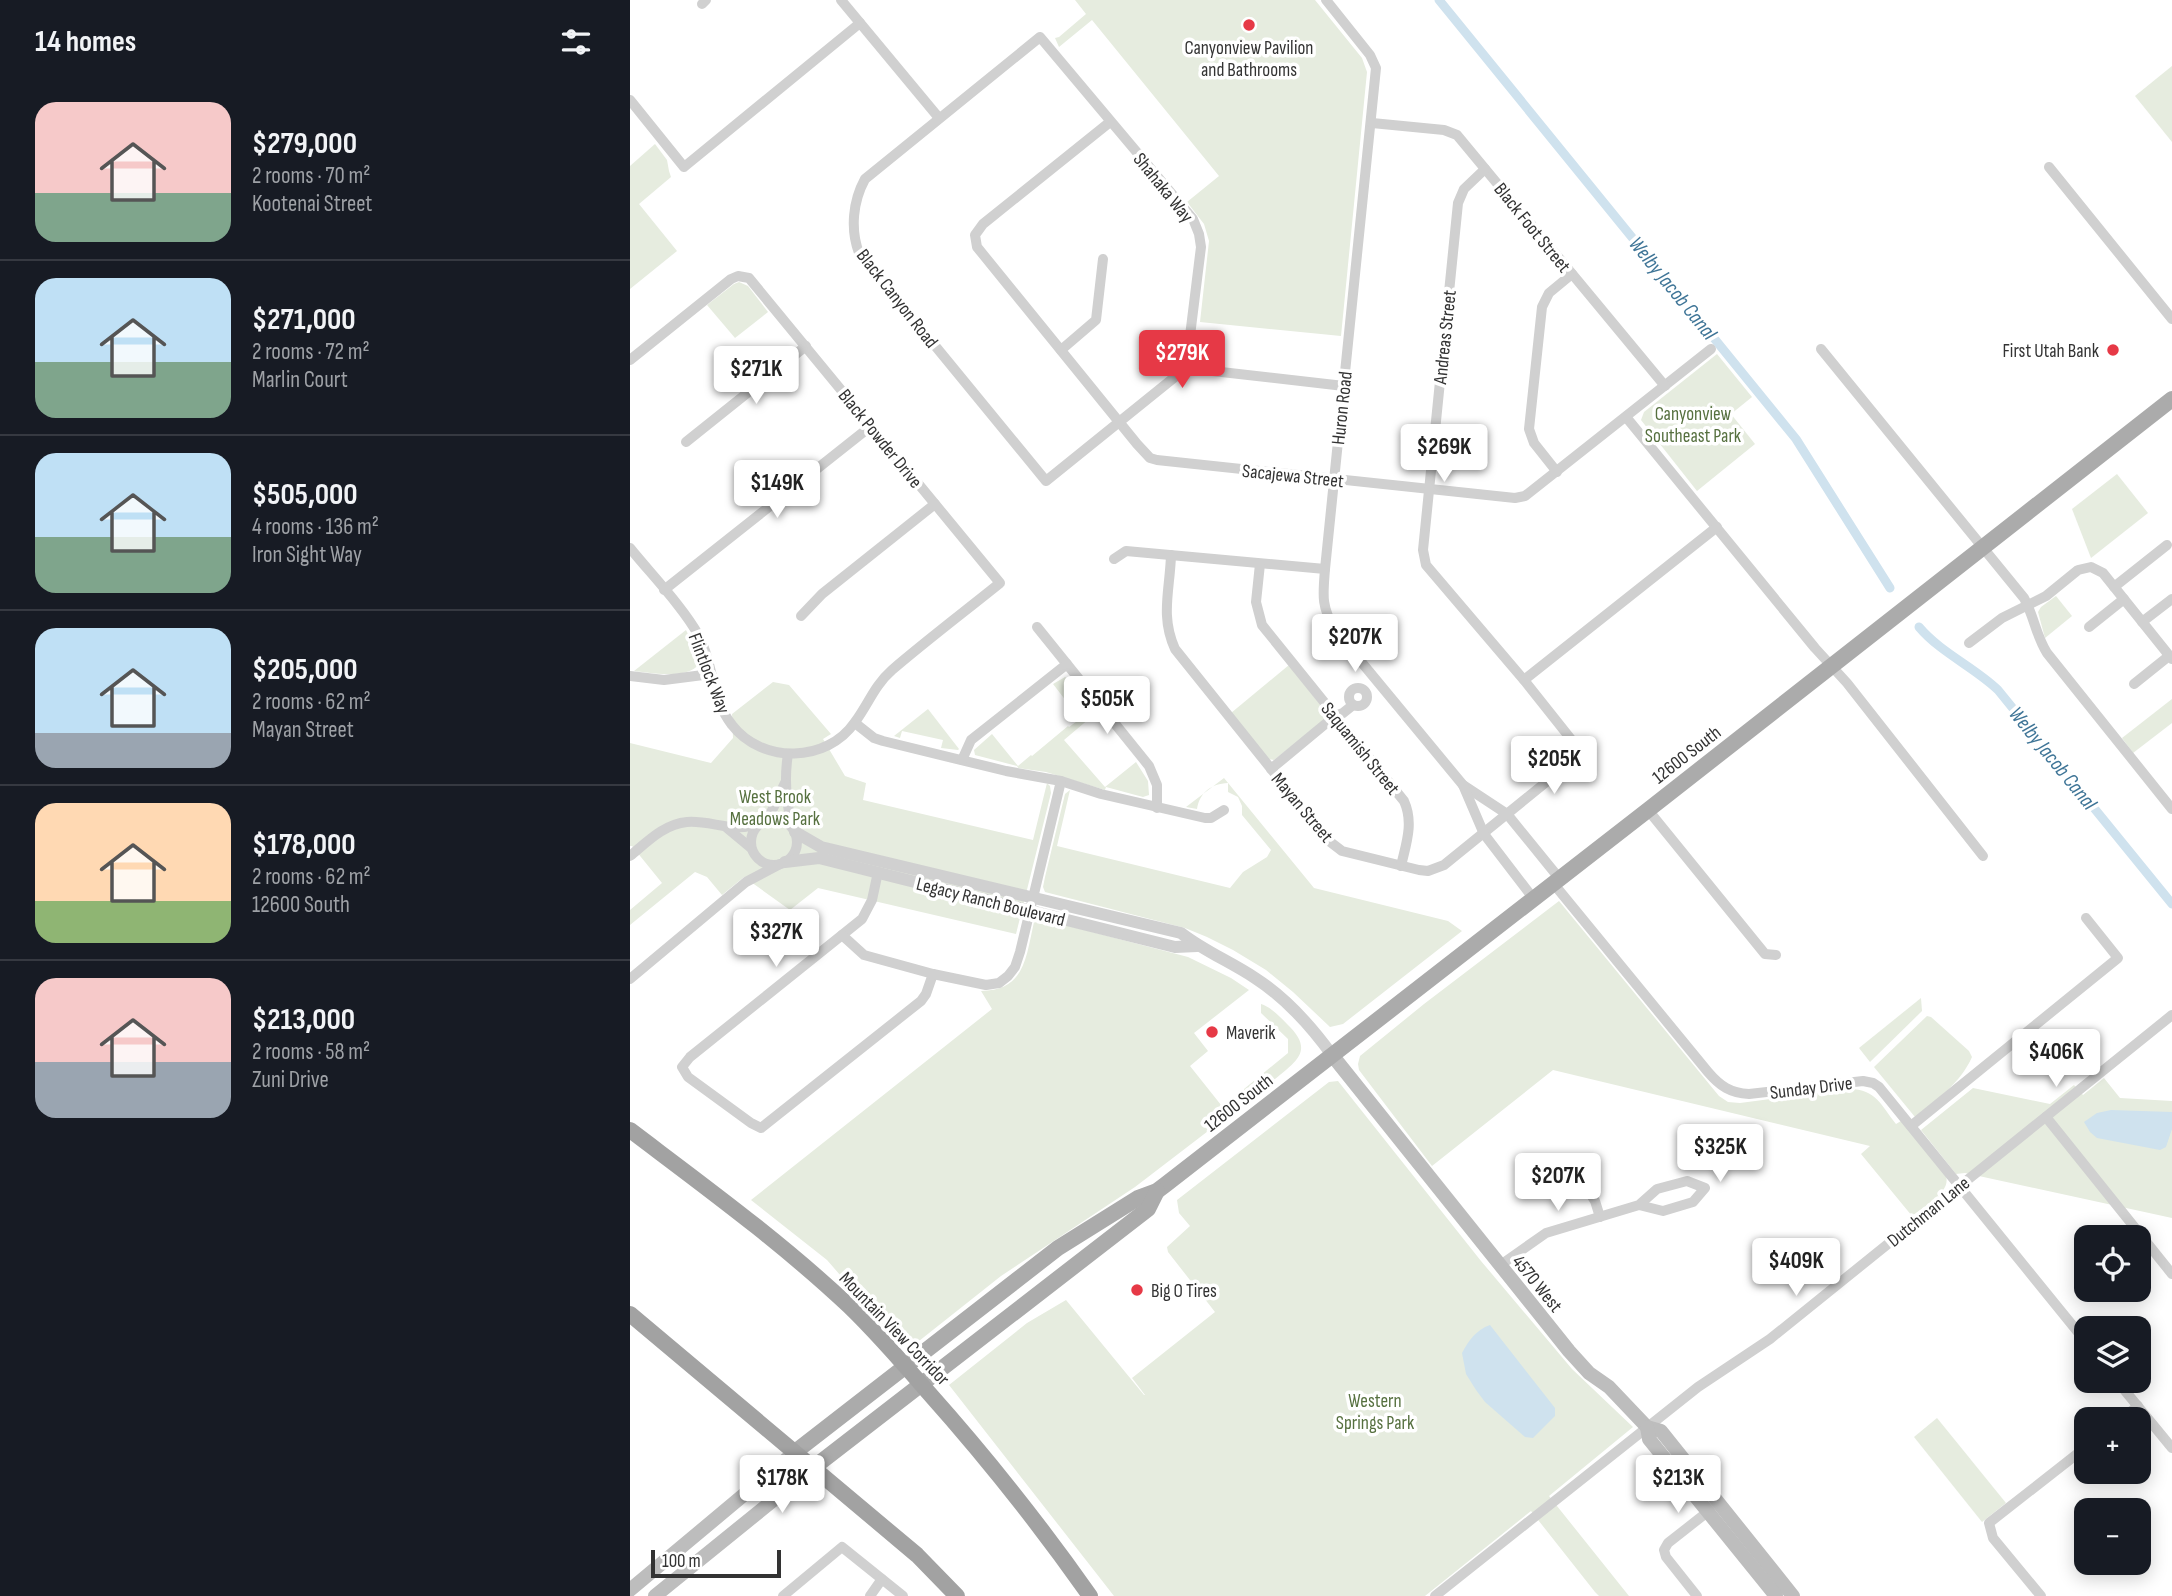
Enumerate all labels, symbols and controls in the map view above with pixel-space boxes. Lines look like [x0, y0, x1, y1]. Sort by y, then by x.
marker: Canyonview Pavilion and Bathrooms [1241, 17, 1257, 33]
icon: filters [557, 23, 595, 61]
text: 14 homes [35, 24, 136, 60]
place label: Canyonview Pavilion and Bathrooms [1185, 37, 1313, 82]
text: $279,000 [252, 126, 357, 162]
icon: home [91, 130, 175, 214]
street label: Shahaka Way [1128, 148, 1198, 228]
text: 2 rooms · 70 m² [252, 162, 370, 190]
street label: Black Foot Street [1489, 178, 1575, 278]
text: Kootenai Street [252, 190, 372, 218]
water label: Welby Jacob Canal [1623, 232, 1723, 346]
street label: Black Canyon Road [851, 245, 943, 353]
street label: Andreas Street [1429, 289, 1462, 386]
text: $271,000 [252, 302, 356, 338]
icon: home [91, 306, 175, 390]
pin: $279K [1133, 330, 1231, 390]
text: 2 rooms · 72 m² [252, 338, 370, 366]
text: $279K [1155, 339, 1209, 367]
place label: First Utah Bank [2002, 340, 2100, 363]
marker: First Utah Bank [2105, 342, 2121, 358]
pin: $271K [707, 346, 805, 406]
text: $271K [730, 355, 782, 383]
text: Marlin Court [252, 366, 348, 394]
street label: Huron Road [1327, 370, 1358, 446]
street label: Black Powder Drive [833, 385, 927, 493]
park label: Canyonview Southeast Park [1645, 403, 1742, 448]
pin: $269K [1395, 424, 1493, 484]
text: $269K [1417, 433, 1471, 461]
street label: Sacajewa Street [1241, 460, 1345, 493]
pin: $149K [728, 461, 826, 520]
text: $149K [750, 469, 804, 497]
text: $505,000 [252, 477, 357, 513]
icon: home [91, 481, 175, 565]
text: 4 rooms · 136 m² [252, 513, 379, 541]
text: Iron Sight Way [252, 541, 362, 569]
pin: $207K [1306, 614, 1404, 674]
text: $207K [1328, 623, 1382, 651]
street label: Flintlock Way [683, 630, 735, 718]
text: $205,000 [252, 652, 357, 688]
icon: home [91, 656, 175, 740]
pin: $505K [1058, 676, 1156, 736]
text: $505K [1080, 685, 1134, 713]
text: 2 rooms · 62 m² [252, 688, 371, 716]
street label: Saquamish Street [1316, 698, 1404, 800]
water label: Welby Jacob Canal [2003, 702, 2103, 816]
text: Mayan Street [252, 716, 354, 744]
street label: 12600 South [1648, 721, 1726, 789]
pin: $205K [1505, 736, 1603, 796]
text: $205K [1527, 745, 1581, 773]
street label: Mayan Street [1266, 768, 1338, 848]
park label: West Brook Meadows Park [730, 786, 821, 831]
text: $178,000 [252, 827, 356, 863]
icon: home [91, 831, 175, 915]
text: 2 rooms · 62 m² [252, 863, 371, 891]
street label: Legacy Ranch Boulevard [914, 873, 1067, 932]
text: 12600 South [252, 891, 350, 919]
pin: $327K [727, 909, 825, 969]
text: $327K [749, 918, 803, 946]
text: $213,000 [252, 1002, 355, 1038]
icon: home [91, 1006, 175, 1090]
place label: Maverik [1226, 1022, 1276, 1045]
marker: Maverik [1204, 1024, 1220, 1040]
pin: $406K [2007, 1030, 2105, 1089]
text: 2 rooms · 58 m² [252, 1038, 370, 1066]
text: $406K [2028, 1038, 2084, 1066]
text: Zuni Drive [252, 1066, 329, 1094]
street label: 12600 South [1200, 1069, 1278, 1137]
street label: Sunday Drive [1769, 1072, 1854, 1105]
pin: $325K [1671, 1124, 1769, 1184]
text: $325K [1693, 1133, 1747, 1161]
pin: $207K [1509, 1154, 1607, 1213]
text: $207K [1531, 1162, 1585, 1190]
street label: Dutchman Lane [1883, 1172, 1975, 1252]
map controls [2074, 1225, 2151, 1575]
button: locate [2074, 1225, 2151, 1302]
pin: $409K [1747, 1238, 1845, 1298]
text: $409K [1768, 1247, 1824, 1275]
street label: 4570 West [1507, 1251, 1567, 1317]
street label: Mountain View Corridor [834, 1267, 954, 1391]
place label: Big O Tires [1151, 1280, 1217, 1303]
marker: Big O Tires [1129, 1282, 1145, 1298]
button: layers [2074, 1316, 2151, 1393]
park label: Western Springs Park [1336, 1390, 1415, 1435]
button: + [2074, 1407, 2151, 1484]
pin: $178K [733, 1456, 831, 1515]
pin: $213K [1629, 1456, 1727, 1515]
text: $178K [756, 1464, 808, 1492]
text: $213K [1652, 1464, 1704, 1492]
button: − [2074, 1498, 2151, 1575]
scale bar [651, 1547, 780, 1579]
text: 100 m [662, 1550, 701, 1573]

